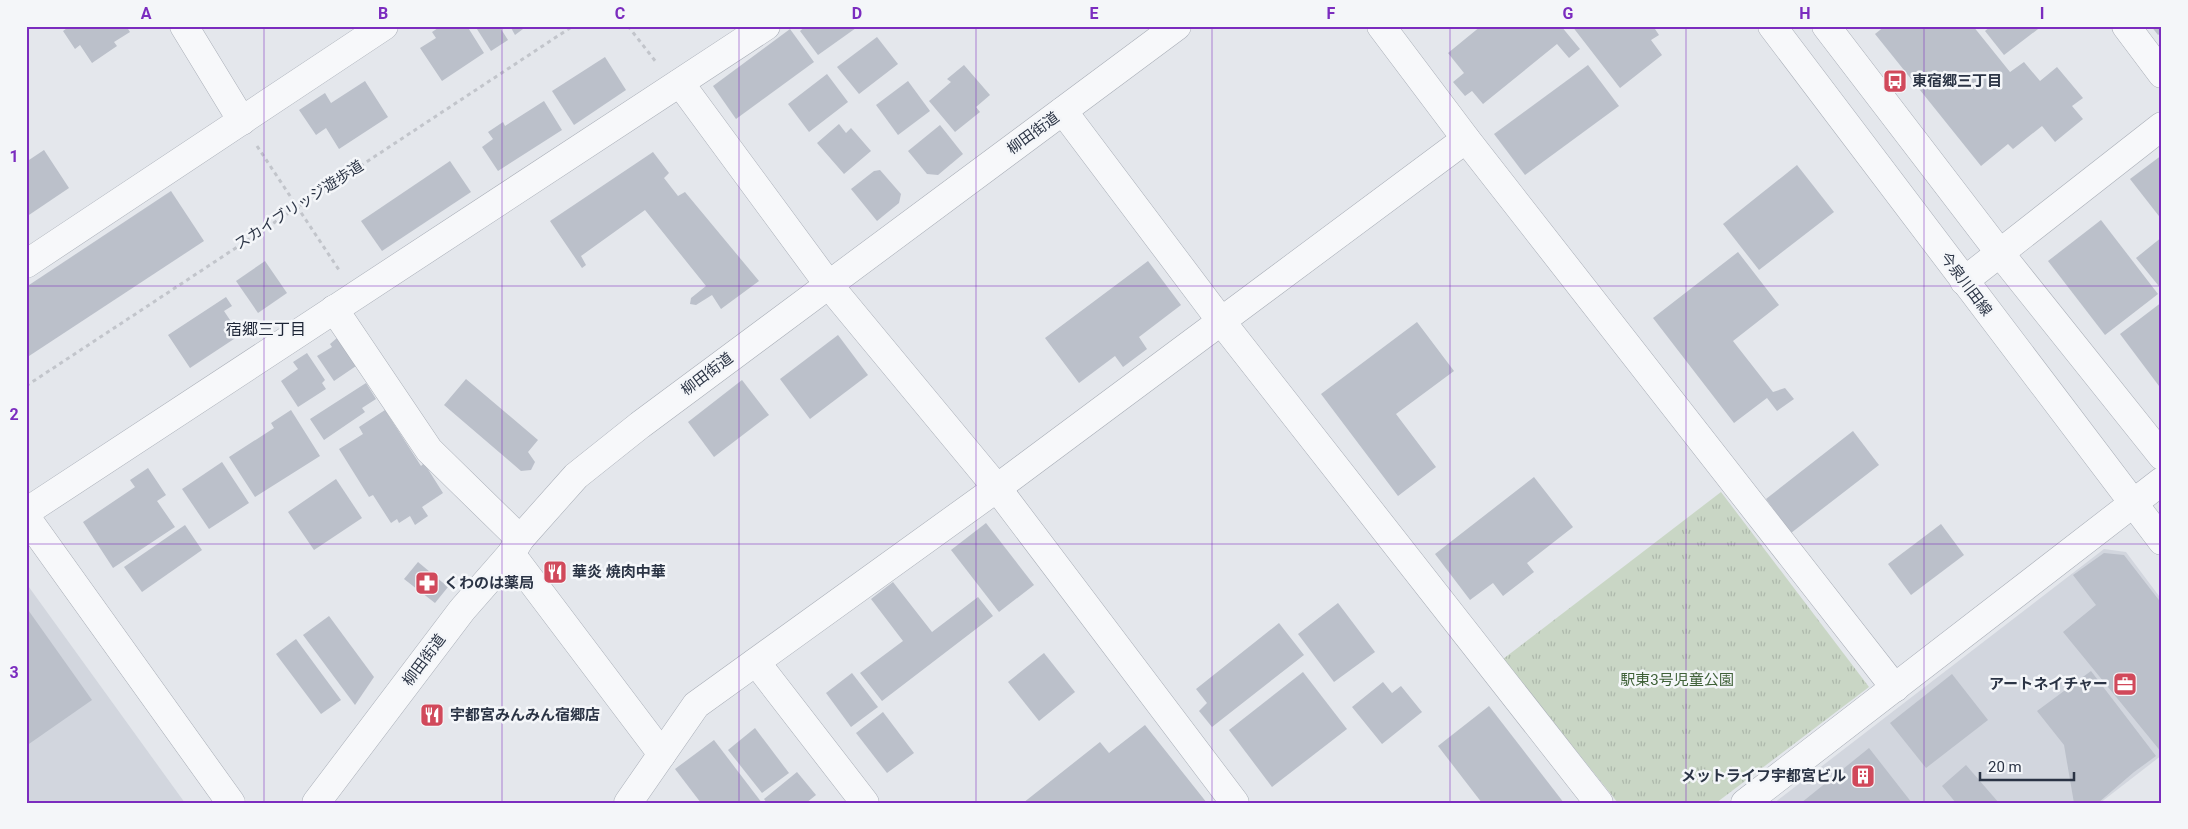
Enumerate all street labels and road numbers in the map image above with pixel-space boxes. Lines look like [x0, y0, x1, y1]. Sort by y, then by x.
street label: 柳田街道 [1003, 108, 1063, 158]
street label: スカイブリッジ遊歩道 [231, 157, 367, 253]
street label: 今泉川田線 [1936, 249, 1996, 319]
street label: 柳田街道 [678, 349, 736, 399]
street label: 柳田街道 [399, 631, 449, 689]

